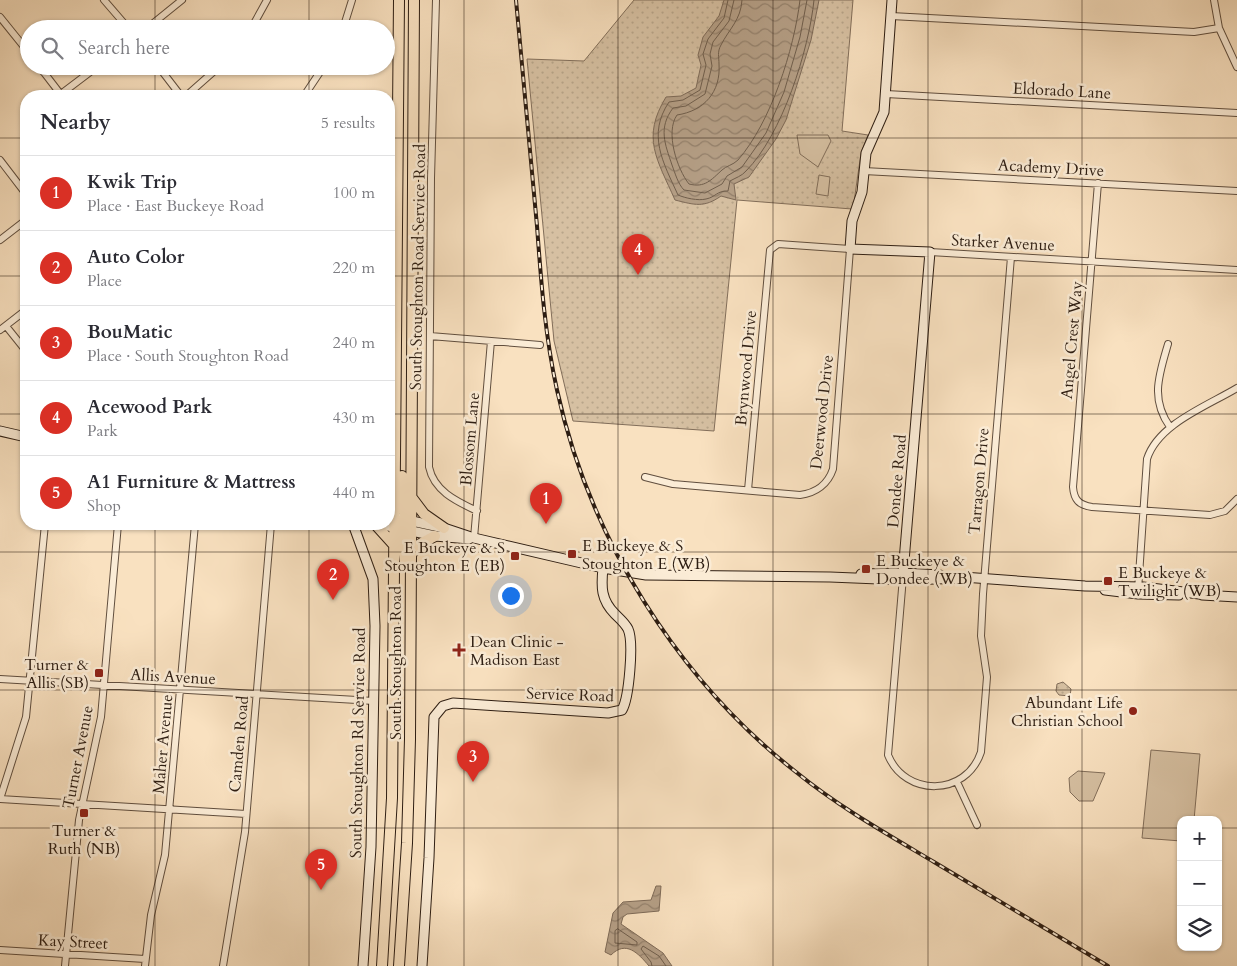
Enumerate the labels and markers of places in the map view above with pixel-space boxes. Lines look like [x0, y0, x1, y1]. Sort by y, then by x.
pin: 4 [622, 234, 654, 275]
pin: 1 [530, 483, 562, 524]
place label: E Buckeye & S Stoughton E (WB) [582, 535, 710, 575]
place label: E Buckeye & S Stoughton E (EB) [385, 537, 505, 577]
marker: E Buckeye & S Stoughton E (WB) [566, 548, 578, 560]
marker: E Buckeye & S Stoughton E (EB) [509, 550, 521, 562]
place label: E Buckeye & Dondee (WB) [876, 550, 973, 590]
pin: 2 [317, 559, 349, 600]
place label: E Buckeye & Twilight (WB) [1118, 562, 1221, 602]
marker: E Buckeye & Dondee (WB) [860, 563, 872, 575]
marker: E Buckeye & Twilight (WB) [1102, 575, 1114, 587]
place label: Dean Clinic - Madison East [470, 631, 564, 671]
marker: Dean Clinic - Madison East [452, 643, 466, 657]
place label: Turner & Allis (SB) [24, 654, 89, 694]
marker: Turner & Allis (SB) [93, 667, 105, 679]
place label: Abundant Life Christian School [1011, 692, 1123, 732]
marker: Abundant Life Christian School [1127, 705, 1139, 717]
pin: 3 [457, 741, 489, 782]
marker: Turner & Ruth (NB) [78, 807, 90, 819]
place label: Turner & Ruth (NB) [48, 820, 120, 860]
pin: 5 [305, 849, 337, 890]

